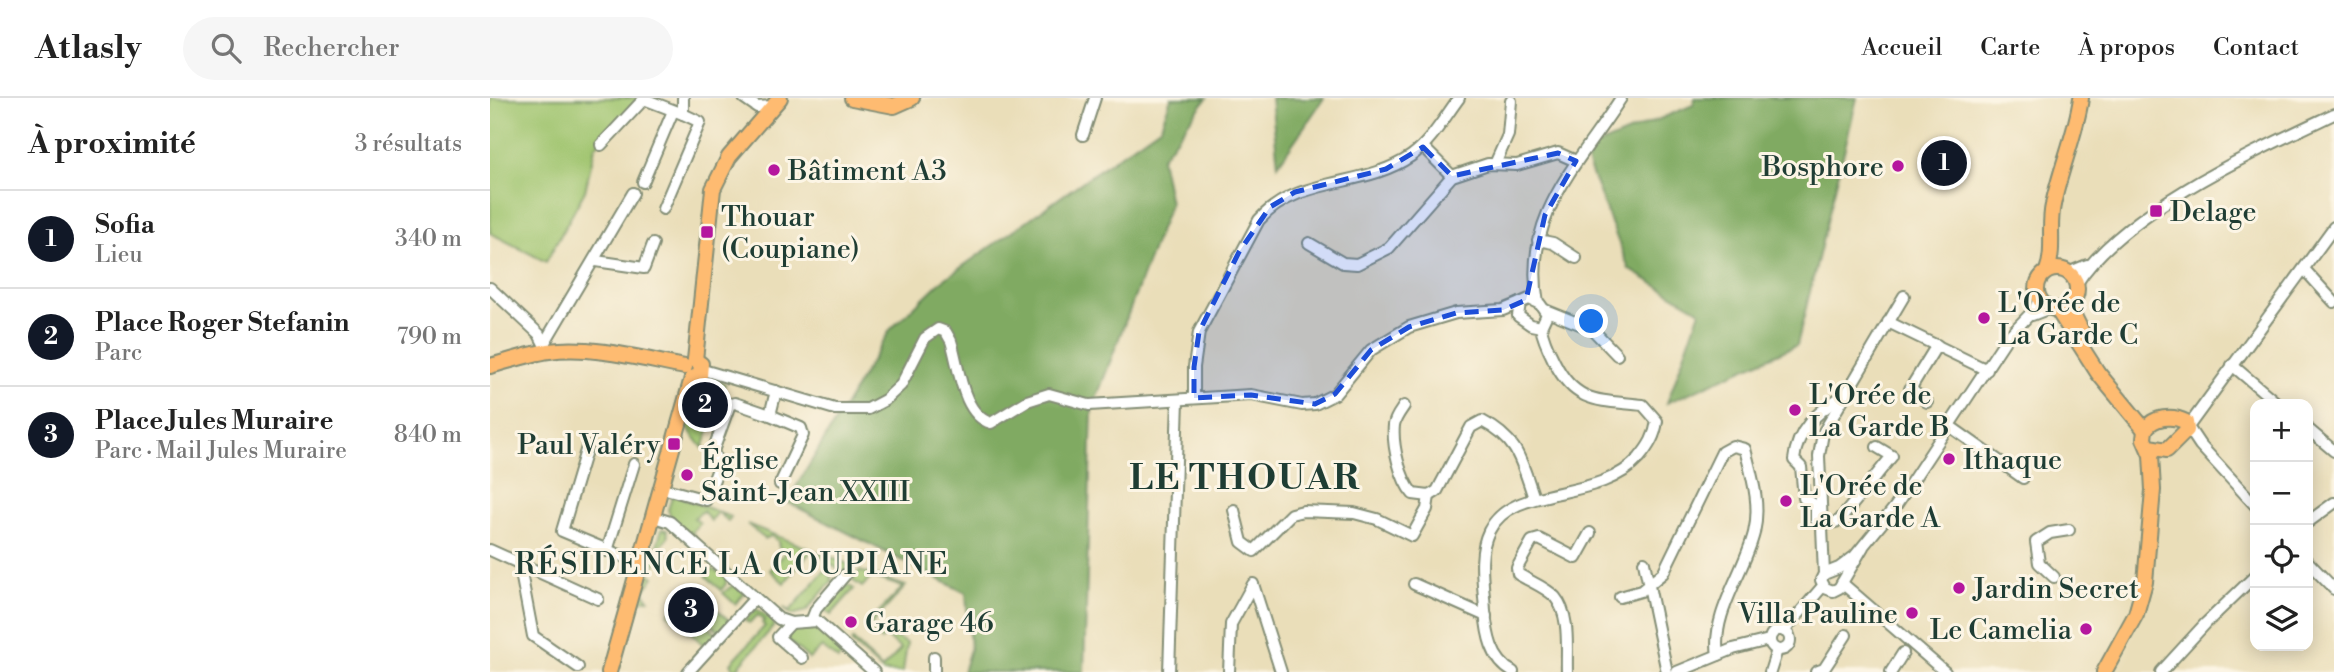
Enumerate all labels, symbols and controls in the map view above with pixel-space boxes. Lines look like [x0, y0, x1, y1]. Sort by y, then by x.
search box [183, 17, 673, 80]
text: Atlasly [35, 28, 141, 69]
icon: search [207, 29, 245, 67]
text: Rechercher [263, 32, 400, 64]
text: Accueil [1861, 33, 1942, 63]
text: Carte [1980, 33, 2040, 63]
text: À propos [2078, 33, 2175, 63]
text: Contact [2213, 33, 2299, 63]
text: À proximité [28, 125, 196, 163]
text: 3 résultats [355, 130, 462, 158]
pin: 1 [1921, 137, 1967, 189]
place label: Bosphore [1761, 150, 1884, 185]
place label: Bâtiment A3 [787, 154, 947, 189]
marker: Bosphore [1890, 158, 1906, 174]
marker: Bâtiment A3 [766, 162, 782, 178]
place label: Delage [2170, 195, 2257, 230]
place label: Thouar (Coupiane) [721, 200, 860, 267]
marker: Delage [2148, 203, 2164, 219]
text: Sofia [95, 209, 155, 241]
marker: Thouar (Coupiane) [699, 224, 715, 240]
text: 1 [45, 225, 57, 253]
text: 340 m [395, 225, 462, 253]
text: Lieu [95, 241, 143, 269]
place label: L'Orée de La Garde C [1998, 286, 2138, 353]
your location [1574, 304, 1608, 338]
text: Place Roger Stefanin [95, 307, 350, 339]
marker: L'Orée de La Garde C [1976, 310, 1992, 326]
text: 2 [44, 323, 58, 351]
text: 790 m [397, 323, 462, 351]
text: Parc [95, 339, 142, 367]
place label: L'Orée de La Garde B [1809, 378, 1950, 445]
pin: 2 [682, 379, 728, 431]
map controls [2250, 399, 2313, 651]
button: + [2250, 399, 2313, 462]
marker: L'Orée de La Garde B [1787, 402, 1803, 418]
text: Place Jules Muraire [95, 405, 334, 437]
text: 3 [44, 421, 58, 449]
text: 840 m [394, 421, 462, 449]
place label: Paul Valéry [517, 428, 660, 463]
marker: Paul Valéry [666, 436, 682, 452]
text: Parc · Mail Jules Muraire [95, 437, 347, 465]
place label: Église Saint-Jean XXIII [701, 441, 910, 510]
place label: Ithaque [1963, 443, 2062, 478]
marker: Ithaque [1941, 451, 1957, 467]
district label: LE THOUAR [1129, 457, 1361, 500]
button: − [2250, 462, 2313, 525]
marker: Église Saint-Jean XXIII [679, 467, 695, 483]
place label: L'Orée de La Garde A [1800, 469, 1941, 536]
marker: L'Orée de La Garde A [1778, 493, 1794, 509]
button: locate [2250, 525, 2313, 588]
district label: RÉSIDENCE LA COUPIANE [515, 544, 949, 584]
place label: Jardin Secret [1972, 572, 2139, 607]
marker: Jardin Secret [1951, 580, 1967, 596]
pin: 3 [668, 584, 714, 636]
button: layers [2250, 588, 2313, 651]
place label: Villa Pauline [1737, 597, 1898, 632]
marker: Villa Pauline [1904, 605, 1920, 621]
place label: Garage 46 [865, 606, 994, 641]
place label: Le Camelia [1930, 613, 2073, 648]
marker: Garage 46 [843, 614, 859, 630]
marker: Le Camelia [2078, 621, 2094, 637]

